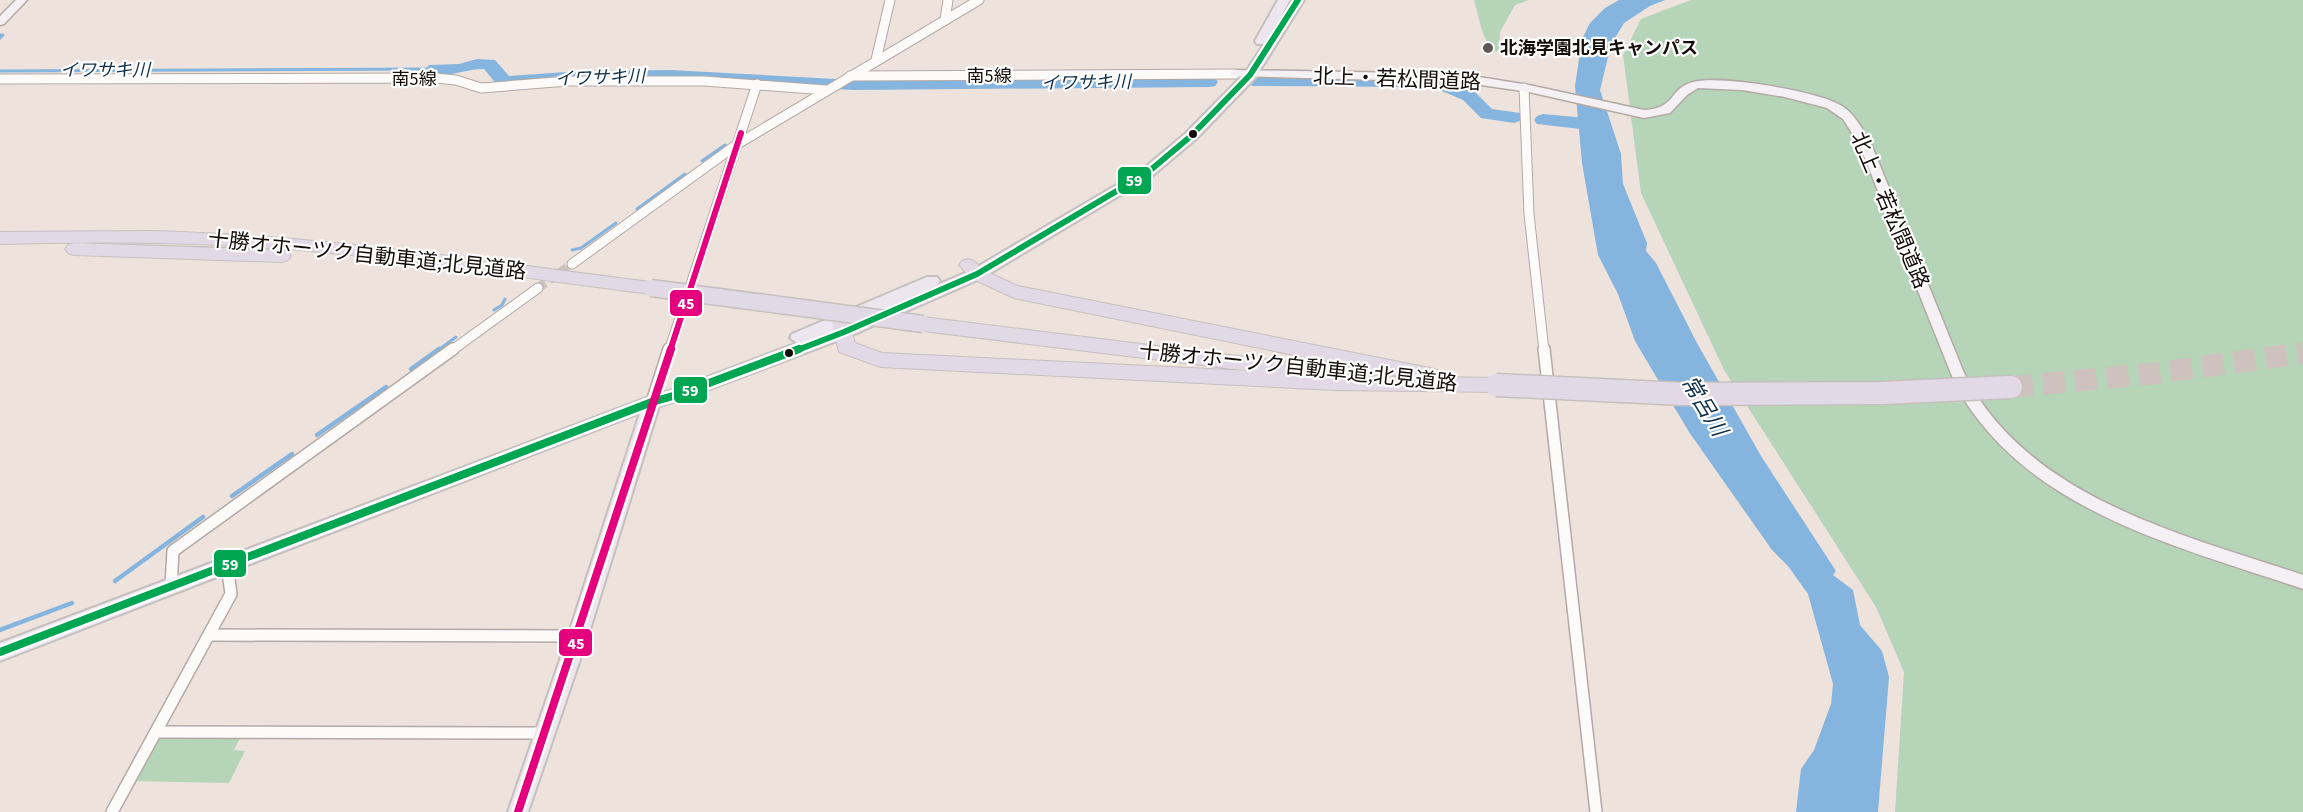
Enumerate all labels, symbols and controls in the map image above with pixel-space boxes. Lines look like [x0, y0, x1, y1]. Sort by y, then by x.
place label: 北海学園北見キャンパス [1500, 36, 1698, 61]
marker: 北海学園北見キャンパス [1481, 41, 1495, 55]
water label: イワサキ川 [60, 58, 152, 83]
street label: 北上・若松間道路 [1313, 61, 1481, 97]
water label: イワサキ川 [555, 64, 647, 92]
street label: 南5線 [967, 64, 1011, 89]
street label: 南5線 [392, 67, 436, 92]
water label: イワサキ川 [1041, 70, 1133, 96]
street label: 北上・若松間道路 [1843, 127, 1937, 293]
unlabelled marker [1187, 128, 1199, 140]
line badge: 59 [1117, 166, 1152, 195]
text: 59 [1126, 170, 1142, 192]
street label: 十勝オホーツク自動車道;北見道路 [206, 223, 528, 287]
line badge: 45 [669, 289, 703, 317]
text: 45 [678, 293, 694, 315]
street label: 十勝オホーツク自動車道;北見道路 [1137, 335, 1459, 399]
unlabelled marker [783, 347, 795, 359]
water label: 常呂川 [1673, 369, 1736, 444]
line badge: 59 [673, 376, 708, 404]
text: 59 [682, 380, 698, 402]
line badge: 59 [213, 549, 247, 578]
text: 59 [222, 554, 238, 576]
line badge: 45 [558, 628, 593, 657]
text: 45 [568, 633, 584, 655]

